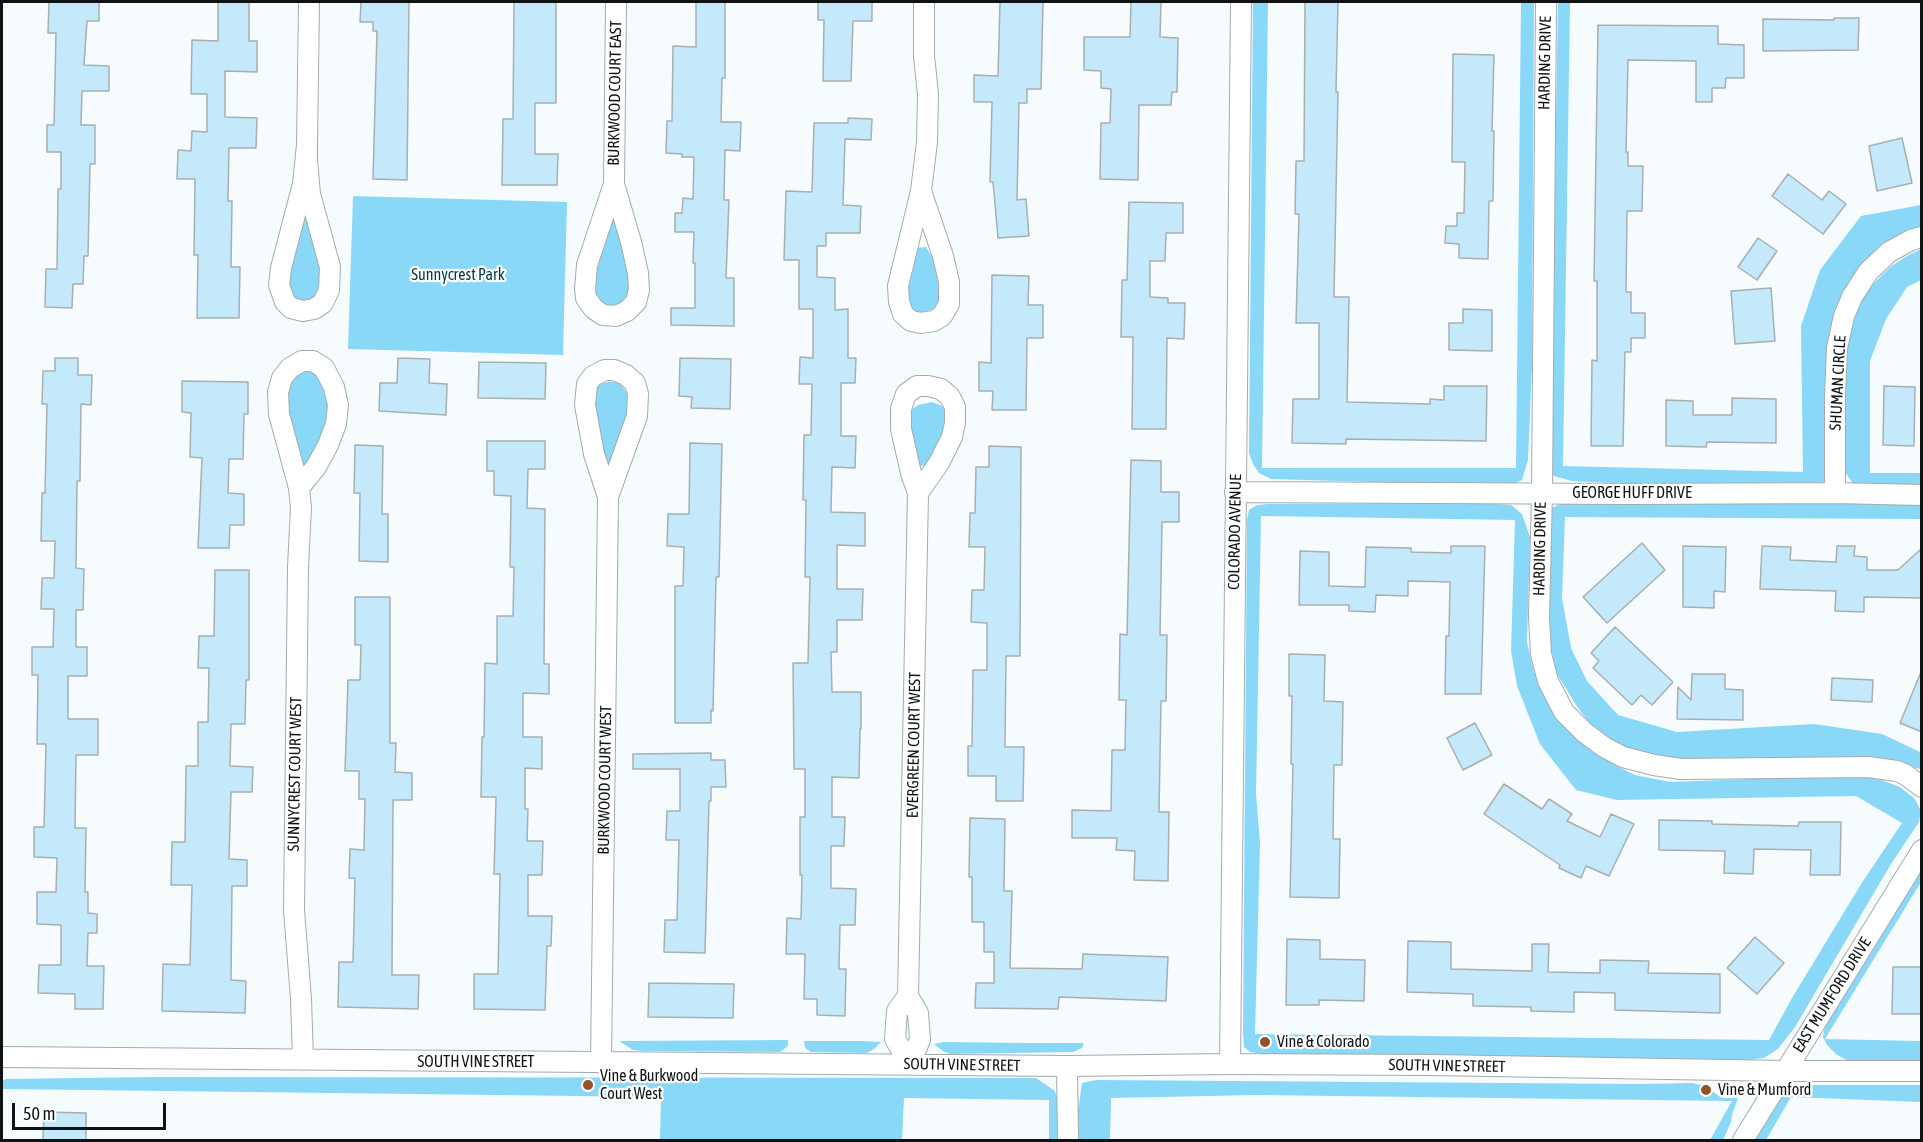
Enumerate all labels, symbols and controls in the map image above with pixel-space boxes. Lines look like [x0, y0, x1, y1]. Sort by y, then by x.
street label: HARDING DRIVE [1535, 16, 1555, 110]
street label: BURKWOOD COURT EAST [604, 20, 626, 166]
park label: Sunnycrest Park [411, 265, 505, 285]
street label: SHUMAN CIRCLE [1826, 335, 1850, 431]
street label: COLORADO AVENUE [1224, 474, 1246, 590]
street label: GEORGE HUFF DRIVE [1572, 483, 1692, 503]
street label: HARDING DRIVE [1530, 502, 1550, 596]
street label: EVERGREEN COURT WEST [903, 672, 925, 818]
street label: SUNNYCREST COURT WEST [284, 697, 306, 851]
street label: BURKWOOD COURT WEST [594, 705, 616, 855]
street label: EAST MUMFORD DRIVE [1789, 934, 1875, 1056]
place label: Vine & Colorado [1277, 1032, 1370, 1052]
marker: Vine & Colorado [1258, 1035, 1272, 1049]
street label: SOUTH VINE STREET [418, 1052, 534, 1072]
street label: SOUTH VINE STREET [903, 1054, 1021, 1076]
street label: SOUTH VINE STREET [1388, 1055, 1506, 1077]
place label: Vine & Burkwood Court West [600, 1066, 698, 1104]
marker: Vine & Burkwood Court West [581, 1078, 595, 1092]
place label: Vine & Mumford [1718, 1080, 1811, 1100]
marker: Vine & Mumford [1699, 1083, 1713, 1097]
scale bar [15, 1091, 170, 1129]
text: 50 m [23, 1103, 55, 1124]

